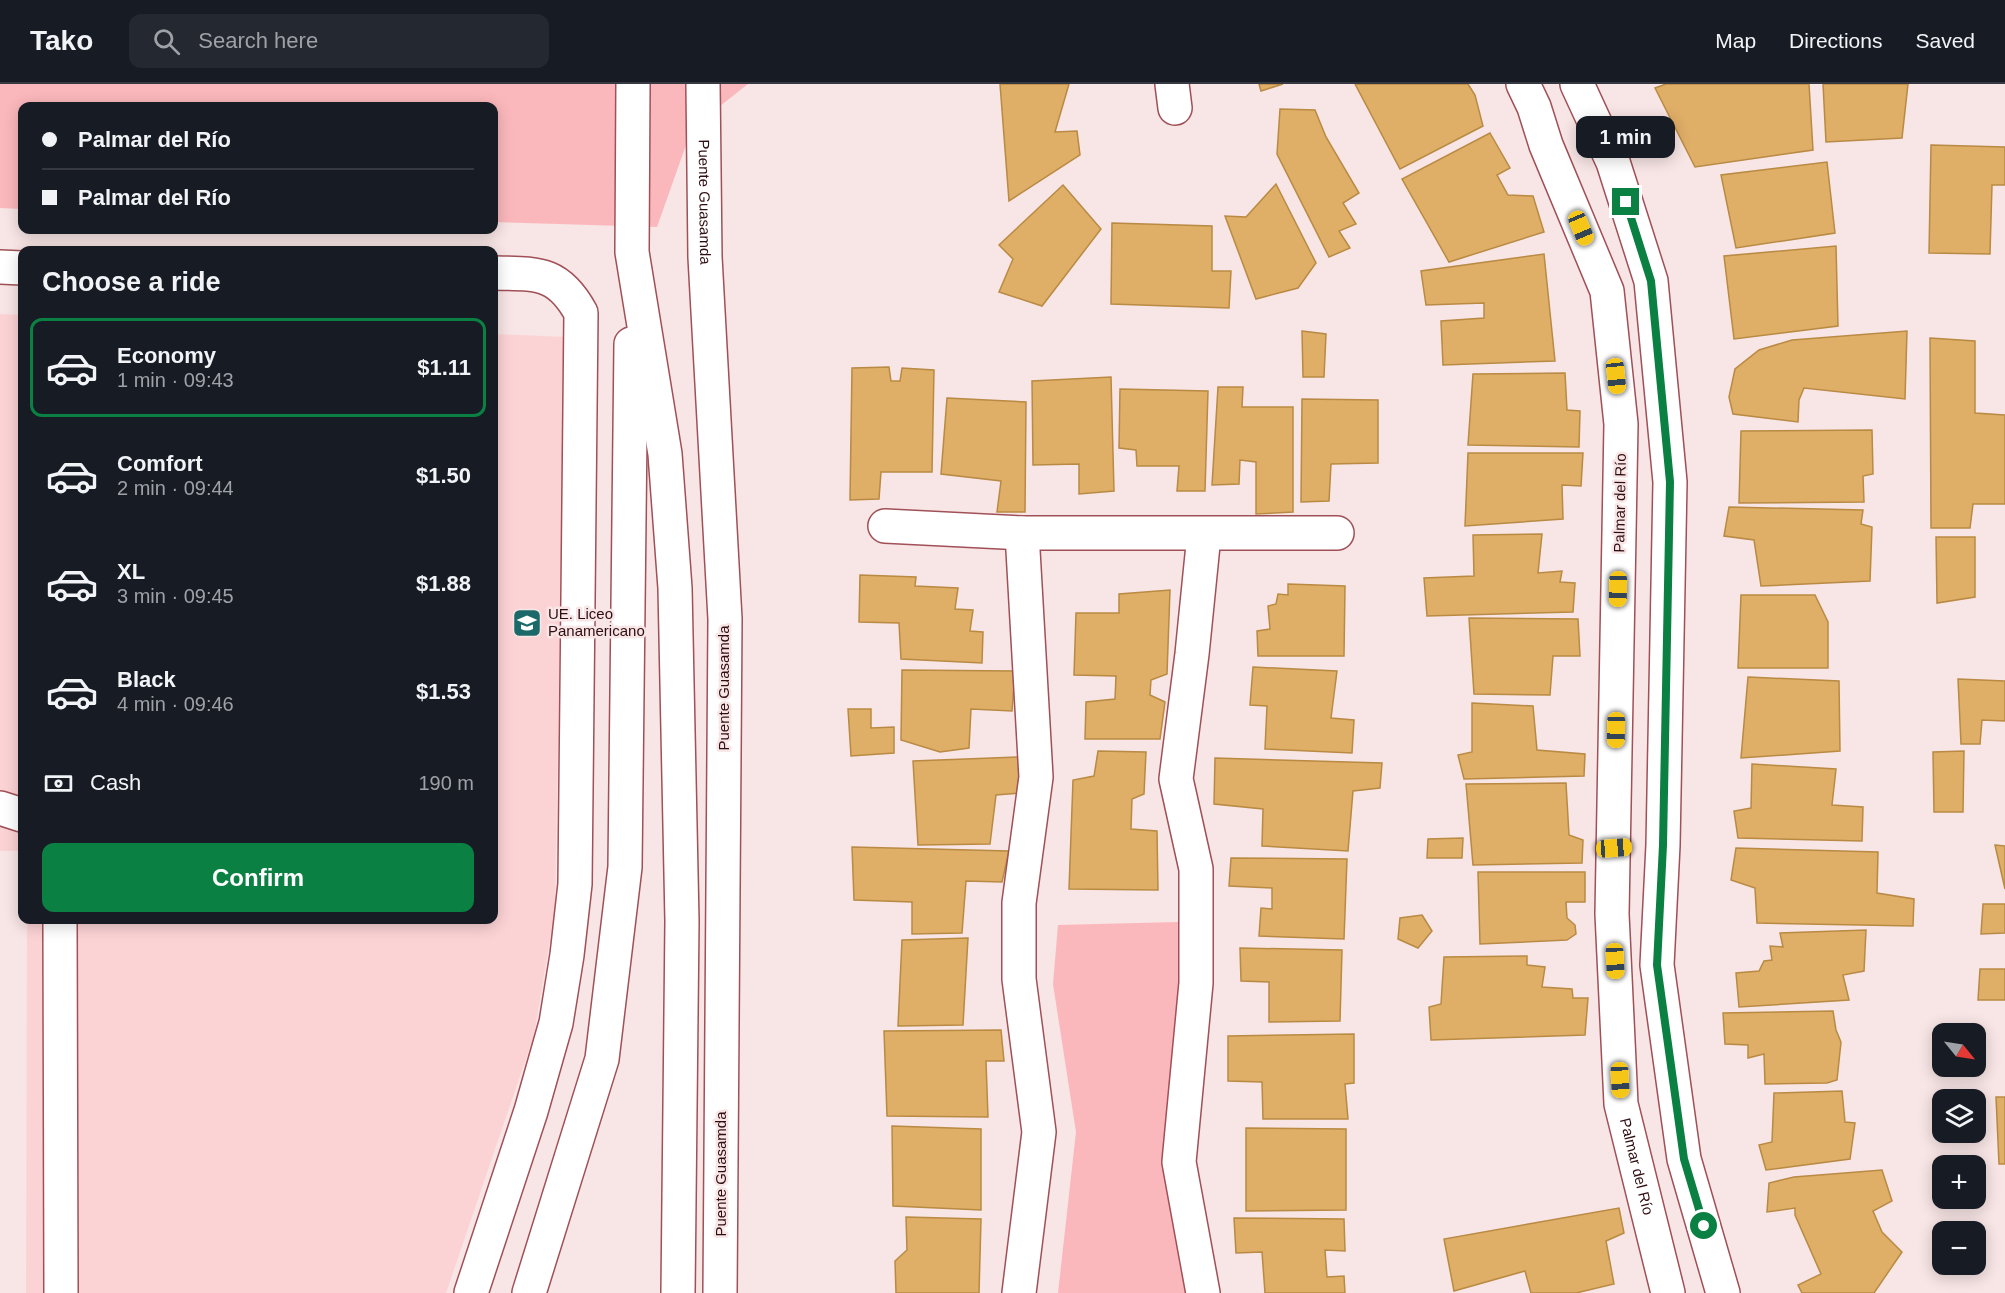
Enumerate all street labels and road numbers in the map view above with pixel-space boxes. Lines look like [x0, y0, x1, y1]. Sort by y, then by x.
street label: Puente Guasamda [696, 139, 714, 266]
street label: Palmar del Río [1610, 453, 1629, 553]
street label: Puente Guasamda [715, 625, 732, 751]
street label: Puente Guasamda [712, 1111, 729, 1237]
street label: Palmar del Río [1617, 1116, 1657, 1217]

